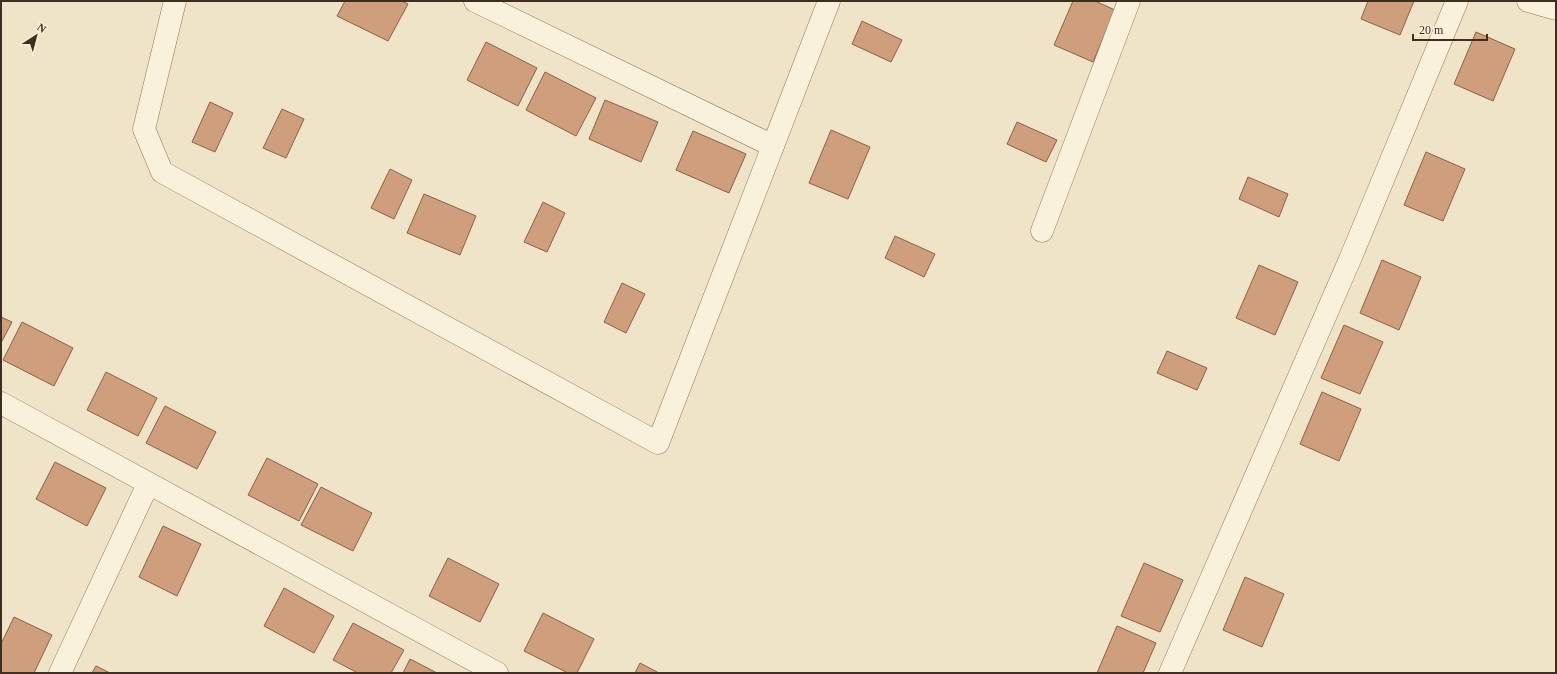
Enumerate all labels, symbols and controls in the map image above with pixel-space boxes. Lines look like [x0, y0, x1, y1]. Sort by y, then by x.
north arrow [16, 16, 56, 56]
scale bar [1413, 16, 1487, 42]
text: N [35, 21, 49, 35]
text: 20 m [1419, 23, 1444, 37]

